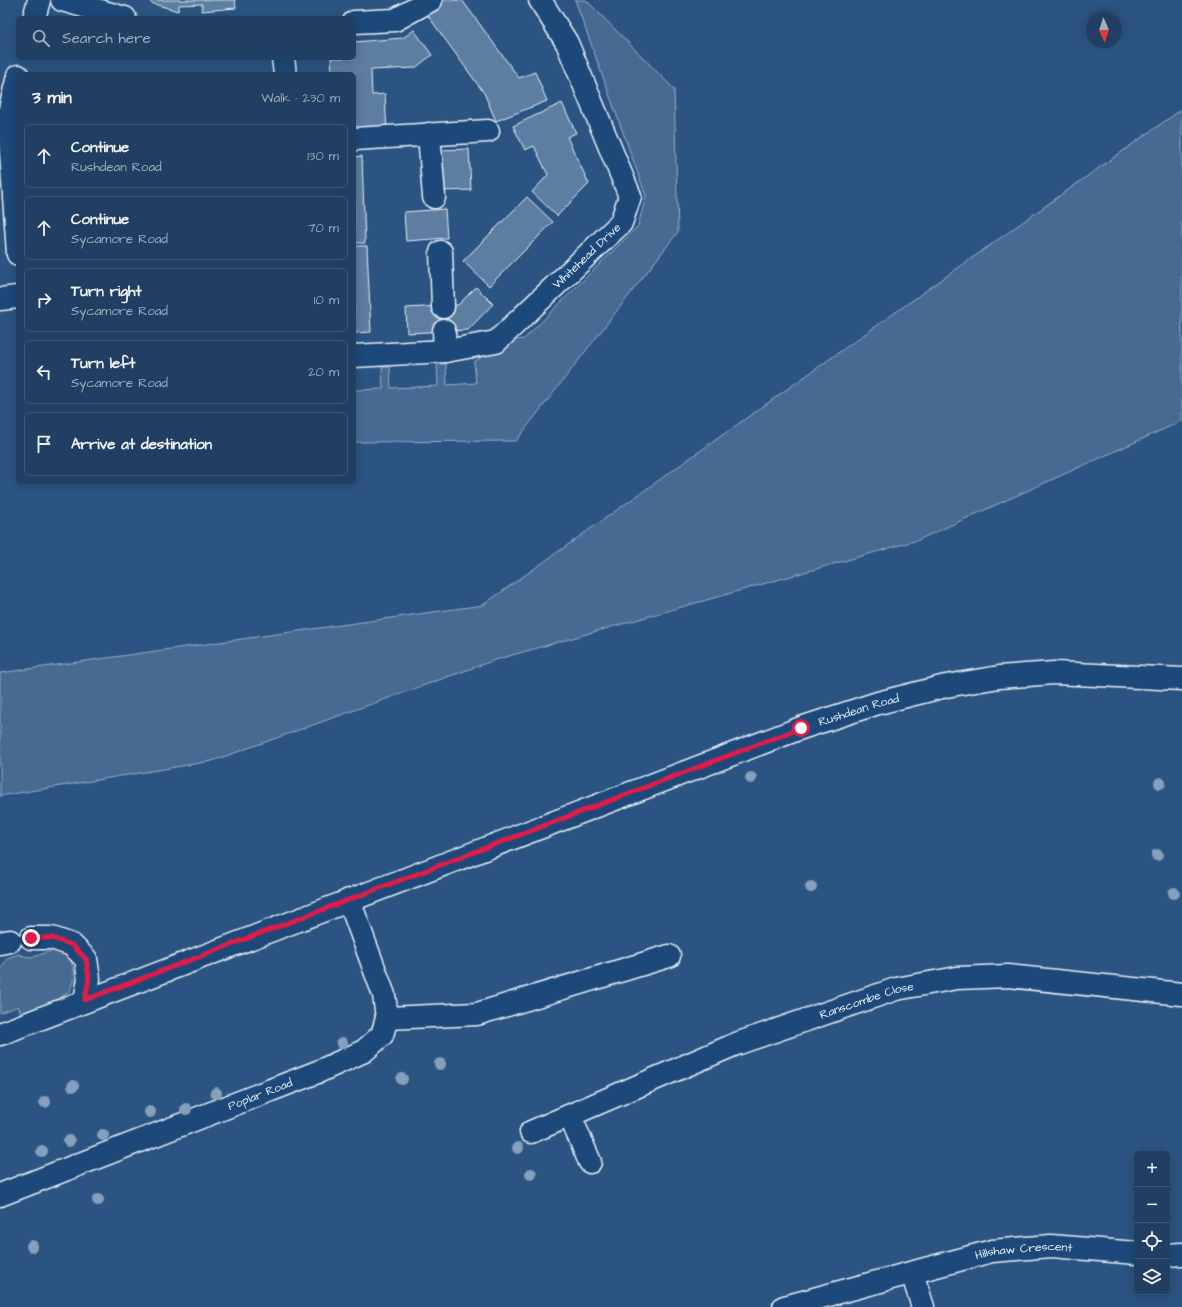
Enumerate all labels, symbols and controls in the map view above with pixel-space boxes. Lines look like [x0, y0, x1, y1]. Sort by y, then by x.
north arrow [1086, 12, 1122, 48]
search box [16, 16, 356, 60]
icon: search [30, 27, 52, 49]
text: Search here [62, 28, 151, 49]
text: 3 min [32, 86, 72, 110]
text: Walk · 230 m [261, 89, 340, 107]
text: Continue [71, 137, 129, 158]
icon: ahead [33, 145, 55, 167]
text: 130 m [307, 147, 339, 165]
text: Rushdean Road [71, 158, 162, 176]
text: Continue [71, 209, 129, 230]
icon: ahead [33, 217, 55, 239]
text: 70 m [307, 219, 339, 237]
street label: Whitehead Drive [549, 219, 625, 293]
text: Sycamore Road [71, 230, 168, 248]
text: Turn right [71, 281, 142, 302]
icon: right [33, 289, 55, 311]
text: 10 m [314, 291, 339, 309]
text: Sycamore Road [71, 302, 168, 320]
text: Turn left [71, 353, 135, 374]
icon: left [33, 361, 55, 383]
text: 20 m [308, 363, 339, 381]
text: Sycamore Road [71, 374, 168, 392]
icon: arrive [33, 433, 55, 455]
text: Arrive at destination [71, 434, 212, 455]
street label: Rushdean Road [816, 690, 901, 731]
route start [792, 719, 810, 737]
route end [22, 929, 40, 947]
street label: Ranscombe Close [817, 978, 916, 1024]
street label: Poplar Road [226, 1074, 295, 1115]
map controls [1134, 1151, 1170, 1295]
button: + [1134, 1151, 1170, 1187]
button: − [1134, 1187, 1170, 1223]
button: locate [1134, 1223, 1170, 1259]
street label: Hillshaw Crescent [973, 1238, 1073, 1264]
button: layers [1134, 1259, 1170, 1295]

